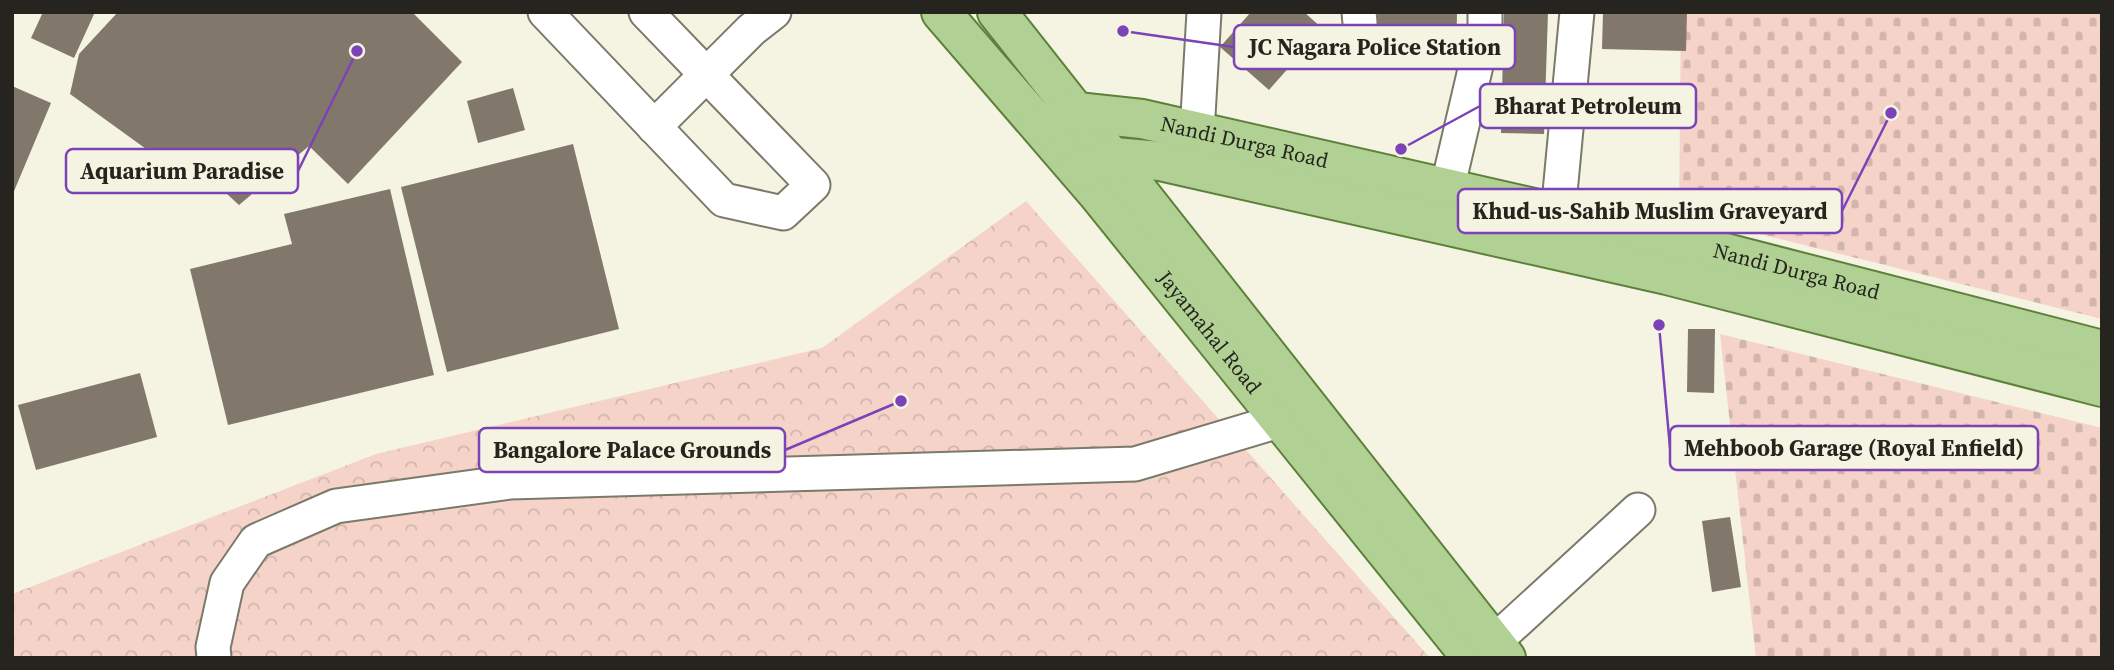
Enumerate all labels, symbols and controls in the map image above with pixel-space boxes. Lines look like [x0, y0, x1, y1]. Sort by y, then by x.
callout: JC Nagara Police Station [1234, 25, 1515, 69]
text: JC Nagara Police Station [1247, 31, 1501, 63]
callout: Bharat Petroleum [1480, 84, 1696, 128]
text: Bharat Petroleum [1494, 90, 1682, 122]
street label: Nandi Durga Road [1158, 109, 1331, 175]
callout: Aquarium Paradise [66, 149, 298, 193]
text: Aquarium Paradise [80, 155, 284, 187]
callout: Khud-us-Sahib Muslim Graveyard [1458, 189, 1842, 233]
text: Khud-us-Sahib Muslim Graveyard [1472, 195, 1828, 227]
street label: Nandi Durga Road [1710, 235, 1883, 306]
street label: Jayamahal Road [1151, 264, 1268, 400]
callout: Mehboob Garage (Royal Enfield) [1670, 426, 2038, 470]
callout: Bangalore Palace Grounds [479, 428, 785, 472]
text: Mehboob Garage (Royal Enfield) [1684, 432, 2024, 464]
text: Bangalore Palace Grounds [493, 434, 771, 466]

